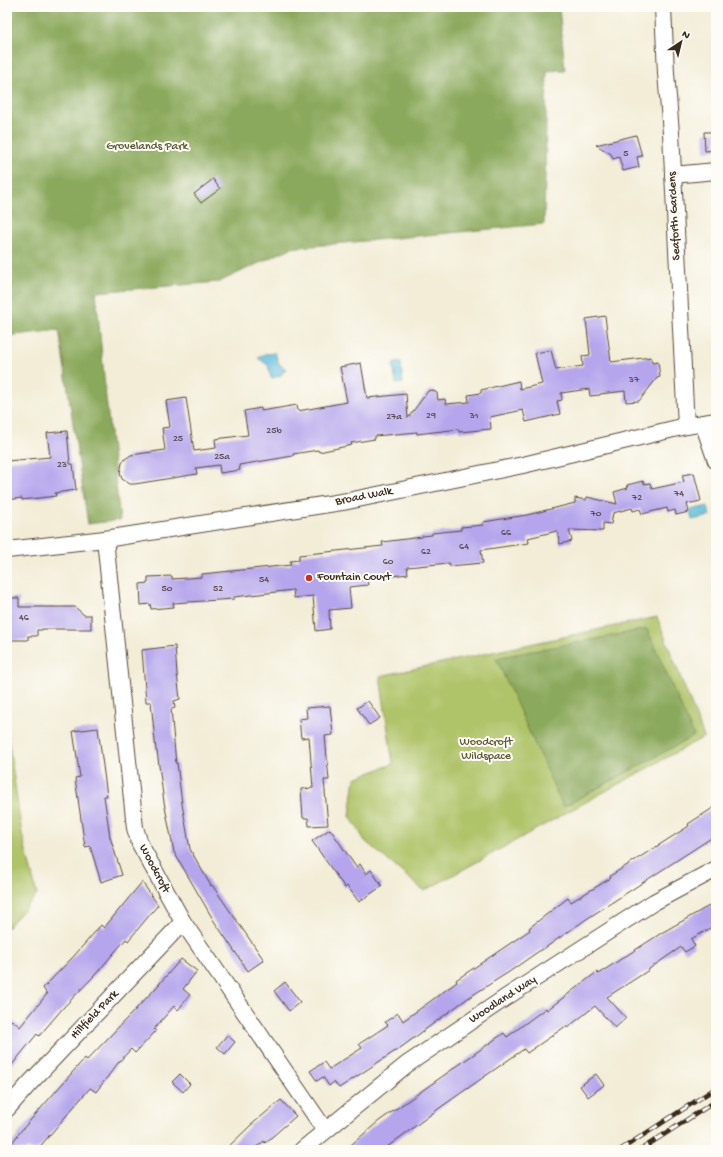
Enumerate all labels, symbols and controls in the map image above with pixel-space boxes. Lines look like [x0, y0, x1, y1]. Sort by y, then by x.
north arrow [661, 22, 701, 62]
text: N [679, 28, 692, 42]
park label: Grovelands Park [106, 140, 190, 154]
house number: 5 [623, 148, 629, 160]
street label: Seaforth Gardens [666, 171, 684, 261]
house number: 37 [628, 374, 640, 386]
house number: 29 [426, 410, 436, 422]
house number: 31 [468, 410, 479, 422]
house number: 27a [386, 411, 402, 423]
house number: 25b [266, 425, 282, 437]
house number: 25 [173, 433, 183, 445]
house number: 25a [214, 451, 230, 463]
house number: 23 [57, 459, 67, 471]
street label: Broad Walk [333, 484, 395, 510]
house number: 74 [673, 488, 684, 500]
house number: 72 [631, 492, 642, 504]
house number: 70 [590, 508, 602, 520]
house number: 66 [501, 527, 512, 539]
house number: 64 [459, 541, 469, 553]
house number: 62 [421, 546, 431, 558]
house number: 60 [383, 556, 394, 568]
place label: Fountain Court [316, 571, 392, 585]
marker: Fountain Court [304, 573, 314, 583]
house number: 54 [259, 574, 269, 586]
house number: 50 [162, 583, 173, 595]
house number: 52 [213, 583, 223, 595]
house number: 46 [19, 612, 30, 624]
park label: Woodcroft Wildspace [460, 736, 514, 764]
street label: Woodcroft [135, 842, 173, 897]
street label: Woodland Way [467, 973, 539, 1027]
street label: Hillfield Park [68, 986, 123, 1042]

